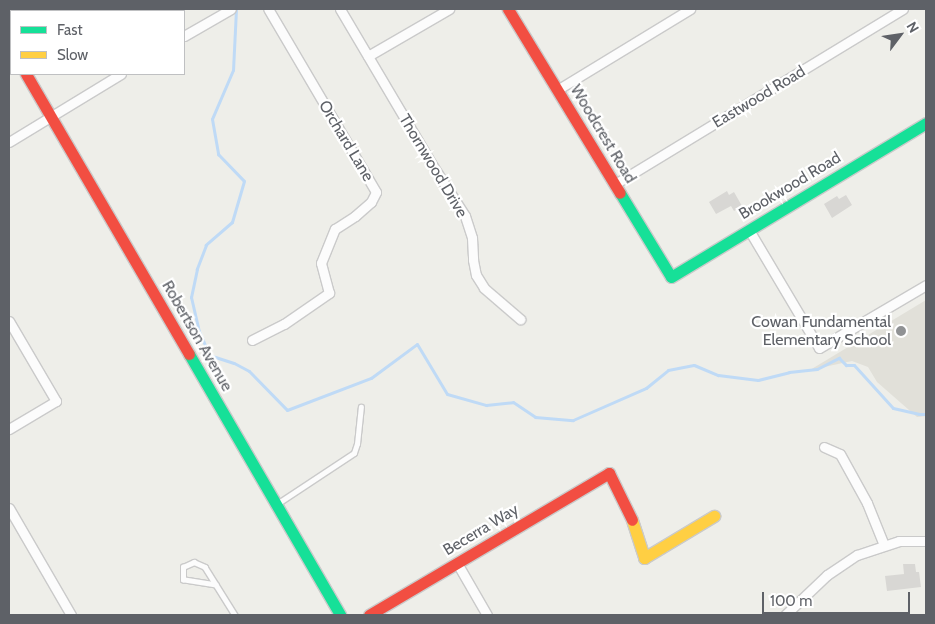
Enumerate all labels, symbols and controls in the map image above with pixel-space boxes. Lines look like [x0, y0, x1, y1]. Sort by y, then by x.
legend [10, 10, 185, 75]
north arrow [875, 10, 925, 60]
text: N [903, 18, 923, 36]
text: Fast [57, 21, 82, 39]
text: Slow [57, 46, 88, 64]
street label: Eastwood Road [709, 62, 809, 132]
street label: Woodcrest Road [566, 81, 640, 187]
street label: Orchard Lane [314, 97, 378, 185]
street label: Thornwood Drive [395, 111, 471, 221]
street label: Brookwood Road [736, 148, 844, 224]
street label: Robertson Avenue [158, 277, 236, 395]
place label: Cowan Fundamental Elementary School [751, 312, 891, 350]
marker: Cowan Fundamental Elementary School [895, 325, 907, 337]
street label: Becerra Way [440, 500, 522, 560]
scale bar [765, 582, 912, 614]
text: 100 m [770, 592, 812, 610]

